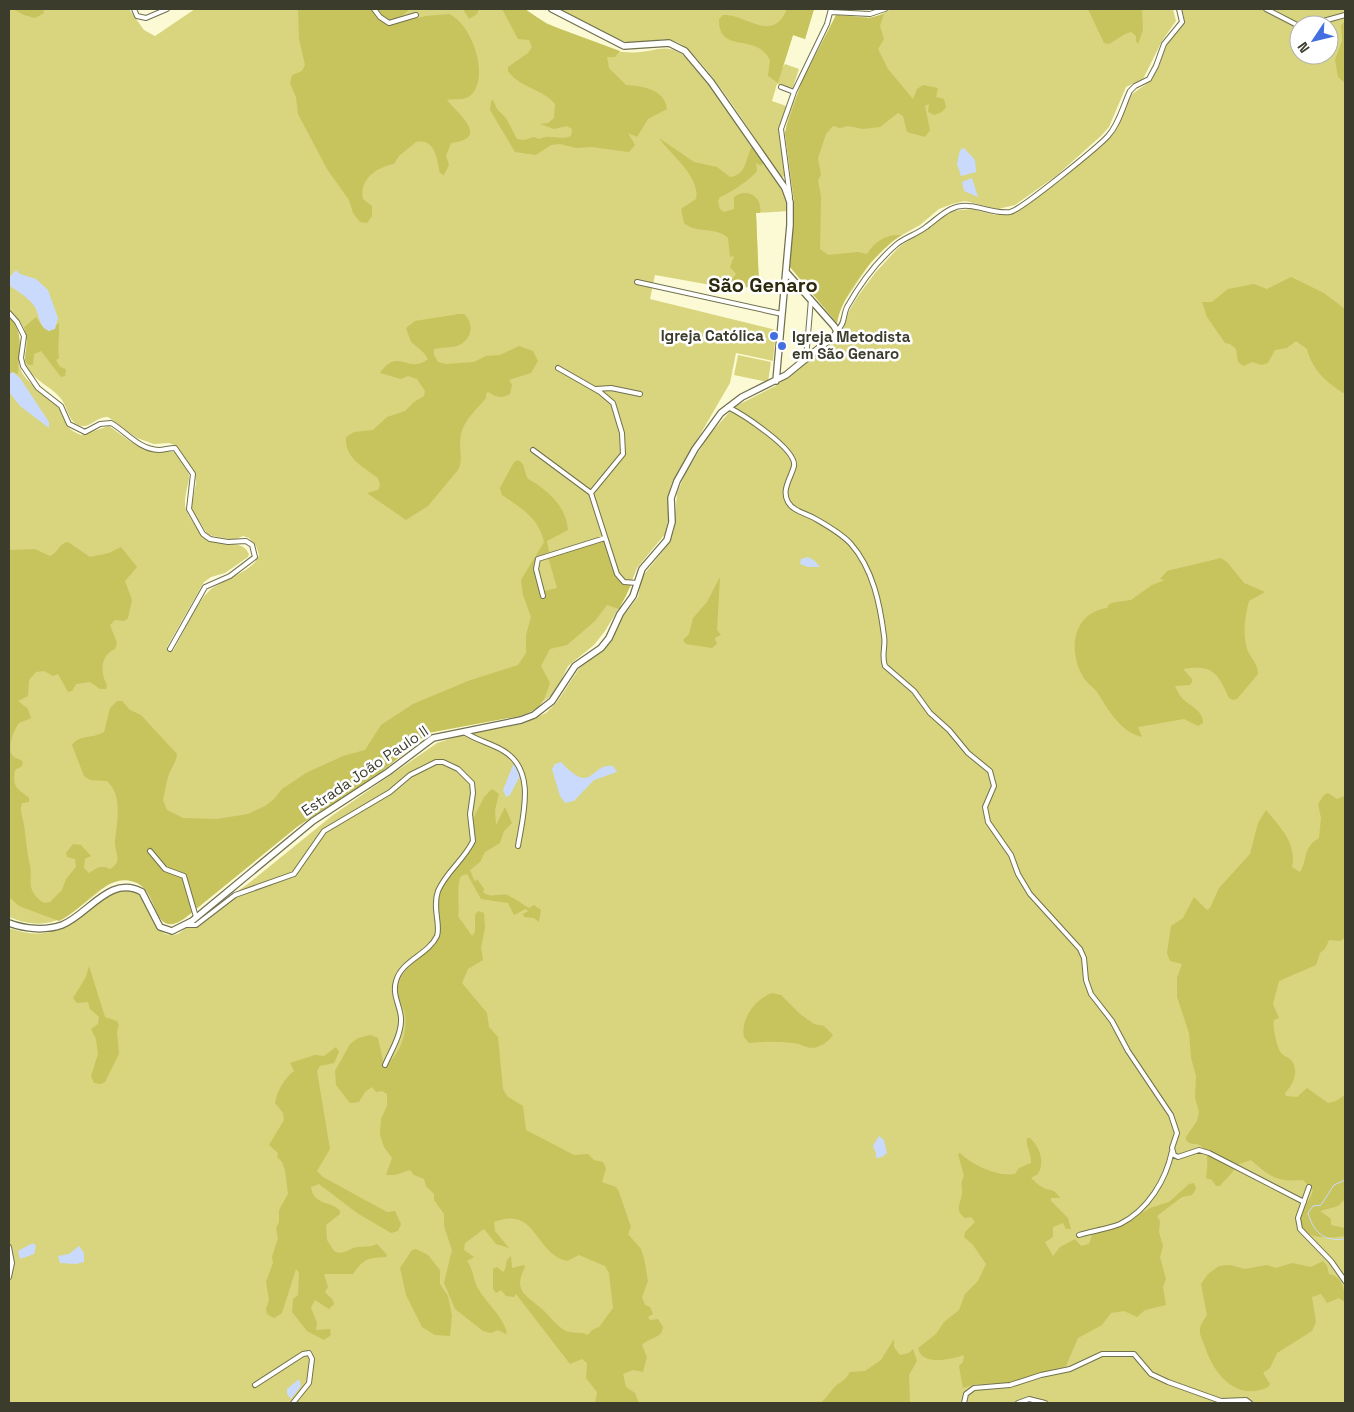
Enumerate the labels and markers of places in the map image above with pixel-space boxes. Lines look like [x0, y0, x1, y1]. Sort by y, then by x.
place label: Igreja Católica [661, 326, 764, 345]
place label: Igreja Metodista em São Genaro [792, 327, 911, 363]
marker: Igreja Católica [768, 330, 780, 342]
marker: Igreja Metodista em São Genaro [776, 340, 788, 352]

